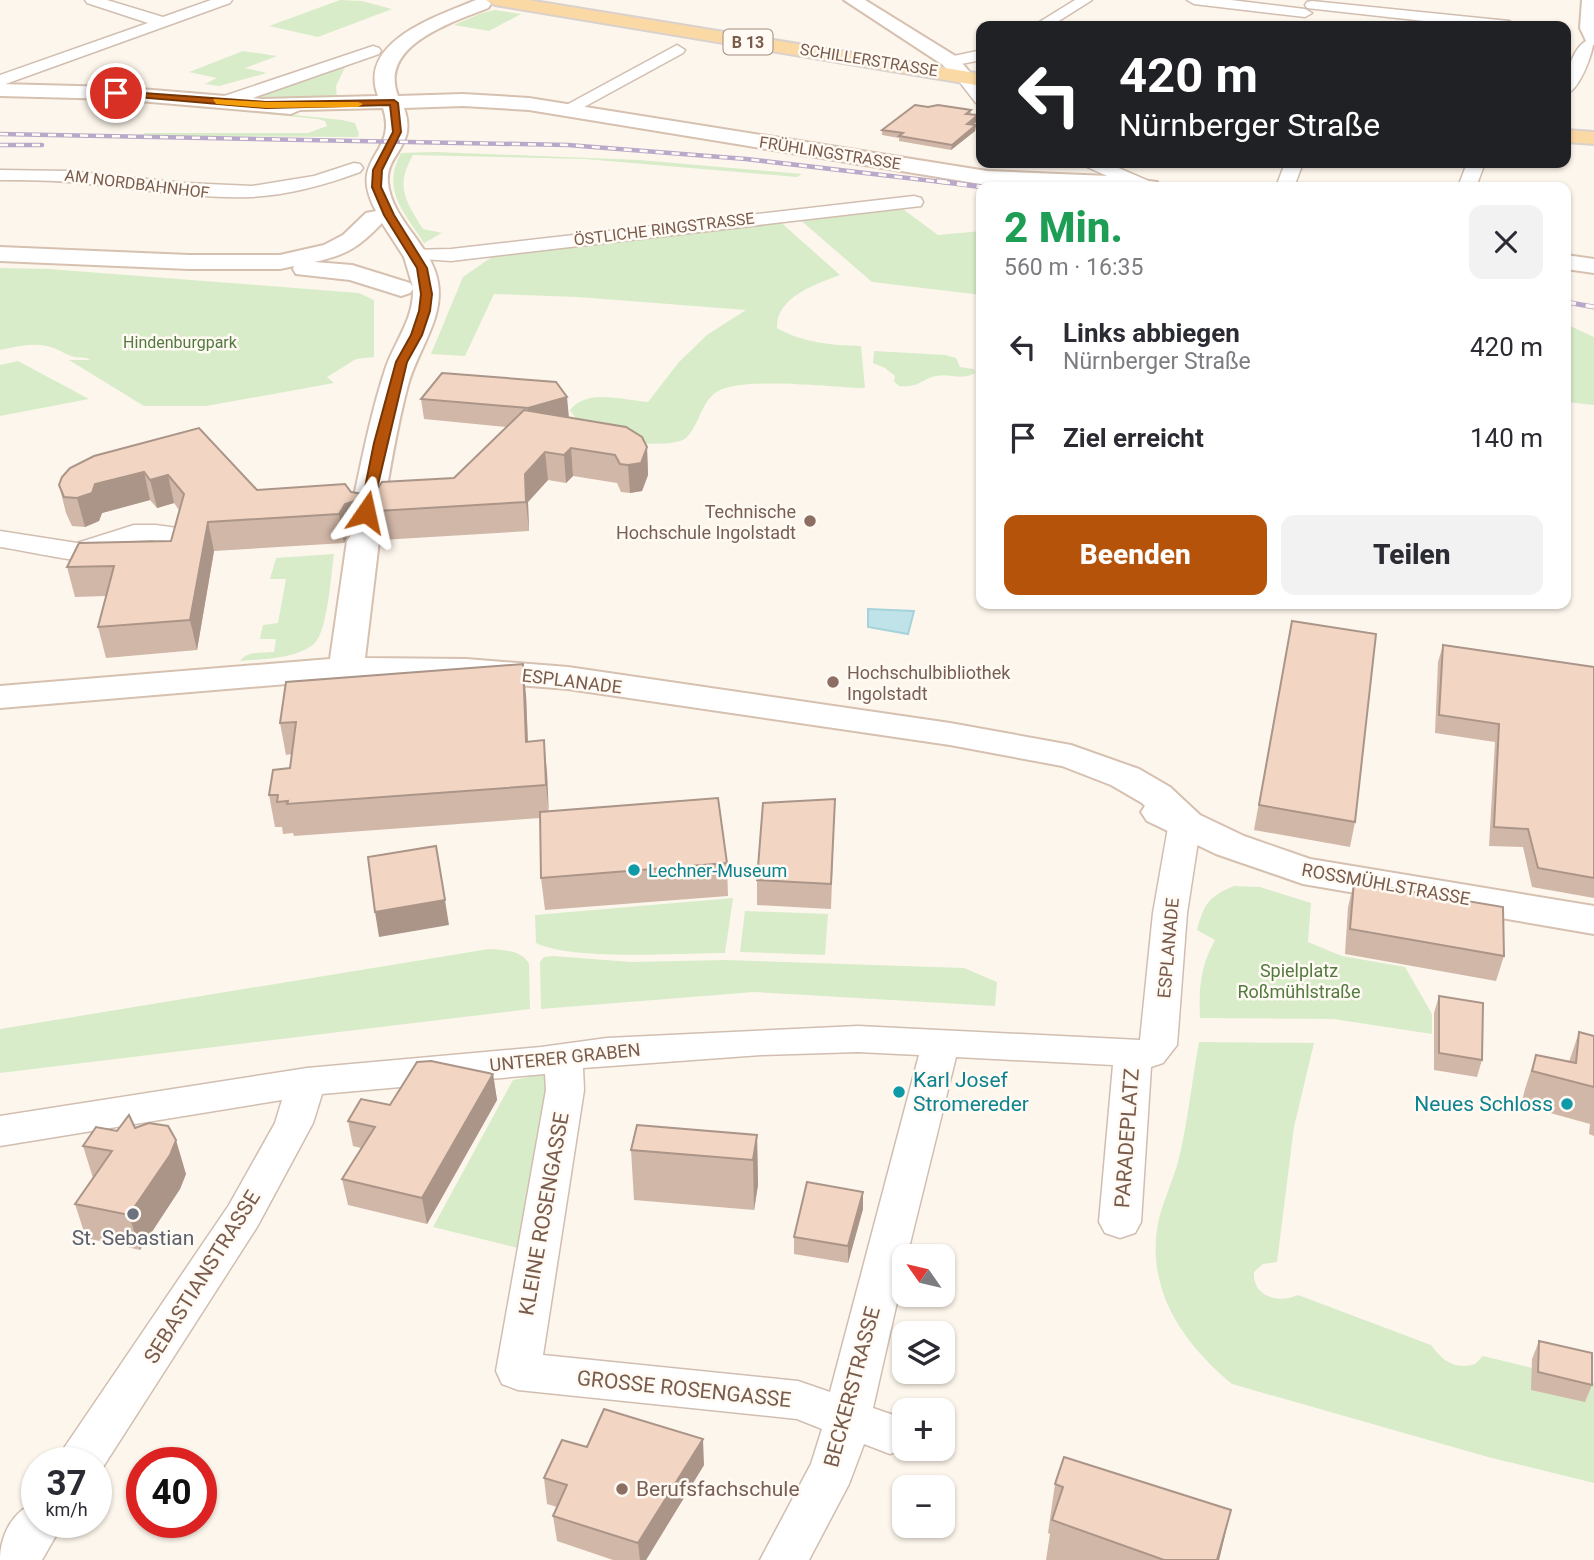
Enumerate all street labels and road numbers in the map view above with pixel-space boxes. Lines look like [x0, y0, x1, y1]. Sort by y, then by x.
road number: B 13 [724, 30, 772, 54]
street label: SCHILLERSTRASSE [799, 40, 939, 80]
street label: FRÜHLINGSTRASSE [758, 132, 902, 174]
street label: AM NORDBAHNHOF [64, 166, 211, 202]
street label: ÖSTLICHE RINGSTRASSE [573, 208, 755, 250]
street label: ESPLANADE [521, 664, 623, 698]
street label: ROSSMÜHLSTRASSE [1300, 859, 1472, 909]
street label: ESPLANADE [1153, 897, 1183, 999]
street label: UNTERER GRABEN [489, 1039, 641, 1075]
street label: PARADEPLATZ [1110, 1067, 1144, 1209]
street label: KLEINE ROSENGASSE [514, 1110, 574, 1317]
street label: SEBASTIANSTRASSE [139, 1186, 265, 1368]
street label: BECKERSTRASSE [819, 1304, 885, 1470]
street label: GROSSE ROSENGASSE [576, 1366, 792, 1412]

